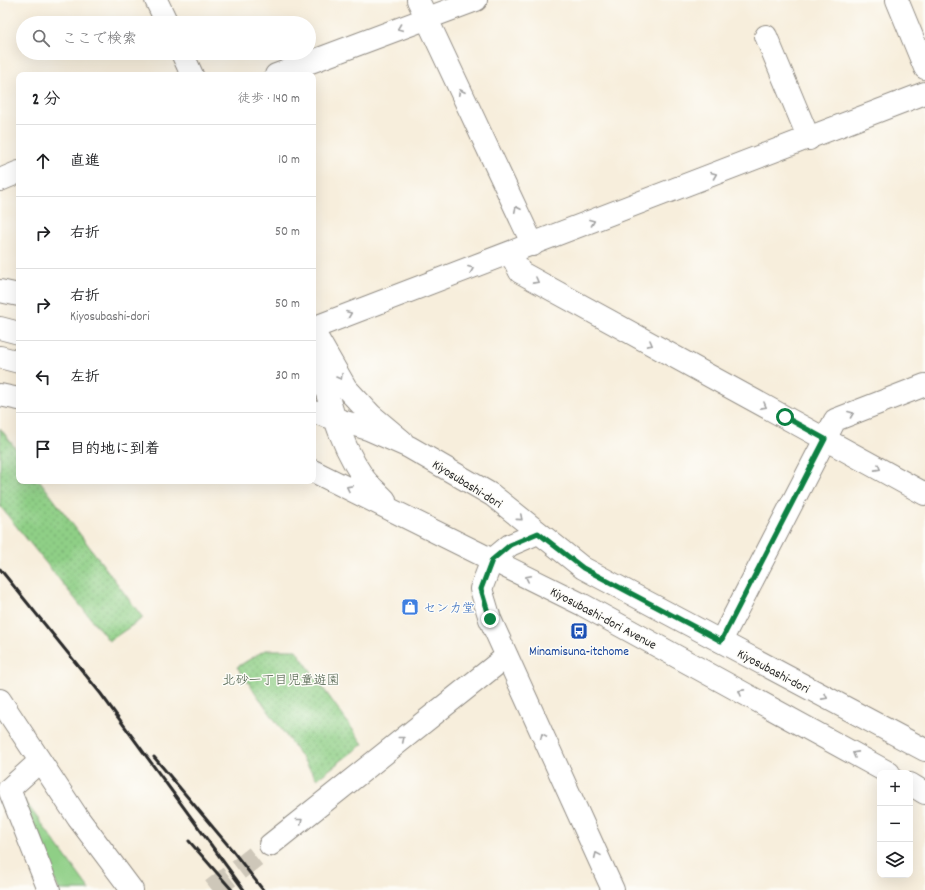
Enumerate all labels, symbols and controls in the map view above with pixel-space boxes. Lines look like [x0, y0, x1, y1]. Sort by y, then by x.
search box [16, 16, 316, 60]
one-way arrow [397, 23, 404, 32]
icon: search [30, 27, 52, 49]
text: ここで検索 [62, 29, 137, 51]
one-way arrow [458, 88, 466, 96]
text: 2 分 [32, 89, 60, 113]
text: 徒歩 · 140 m [238, 90, 300, 109]
icon: ahead [32, 150, 54, 172]
text: 直進 [70, 151, 100, 173]
text: 10 m [278, 151, 300, 170]
one-way arrow [710, 172, 717, 180]
one-way arrow [513, 206, 521, 213]
one-way arrow [589, 218, 596, 226]
icon: right [32, 222, 54, 244]
text: 右折 [70, 223, 100, 245]
text: 50 m [275, 223, 300, 242]
one-way arrow [468, 265, 475, 273]
one-way arrow [532, 276, 539, 284]
text: 右折 [70, 286, 100, 308]
icon: right [32, 294, 54, 316]
text: 50 m [275, 295, 300, 314]
text: Kiyosubashi-dori [70, 308, 150, 327]
one-way arrow [346, 311, 353, 319]
one-way arrow [646, 339, 653, 346]
icon: left [32, 366, 54, 388]
text: 左折 [70, 367, 100, 389]
text: 30 m [275, 367, 300, 386]
one-way arrow [335, 373, 342, 380]
one-way arrow [760, 401, 767, 409]
route start [776, 408, 794, 426]
one-way arrow [848, 410, 855, 418]
icon: arrive [32, 438, 54, 460]
text: 目的地に到着 [70, 439, 160, 461]
street label: Kiyosubashi-dori [428, 456, 506, 515]
one-way arrow [874, 464, 881, 471]
one-way arrow [346, 485, 353, 493]
one-way arrow [516, 514, 523, 521]
one-way arrow [525, 575, 532, 582]
street label: Kiyosubashi-dori Avenue [546, 583, 660, 655]
shop icon: センカ堂 [400, 597, 420, 617]
place label: センカ堂 [423, 600, 475, 619]
route end [481, 610, 499, 628]
bus stop icon: Minamisuna-itchome [569, 621, 589, 641]
place label: Minamisuna-itchome [529, 643, 629, 662]
street label: Kiyosubashi-dori [733, 645, 813, 700]
park label: 北砂一丁目児童遊園 [222, 672, 340, 691]
one-way arrow [738, 689, 745, 696]
one-way arrow [821, 692, 828, 699]
one-way arrow [540, 733, 548, 741]
one-way arrow [397, 737, 404, 744]
one-way arrow [852, 752, 859, 759]
map controls [877, 770, 913, 878]
button: + [877, 770, 913, 806]
button: − [877, 806, 913, 842]
one-way arrow [296, 818, 303, 825]
button: layers [877, 842, 913, 878]
one-way arrow [594, 851, 602, 859]

